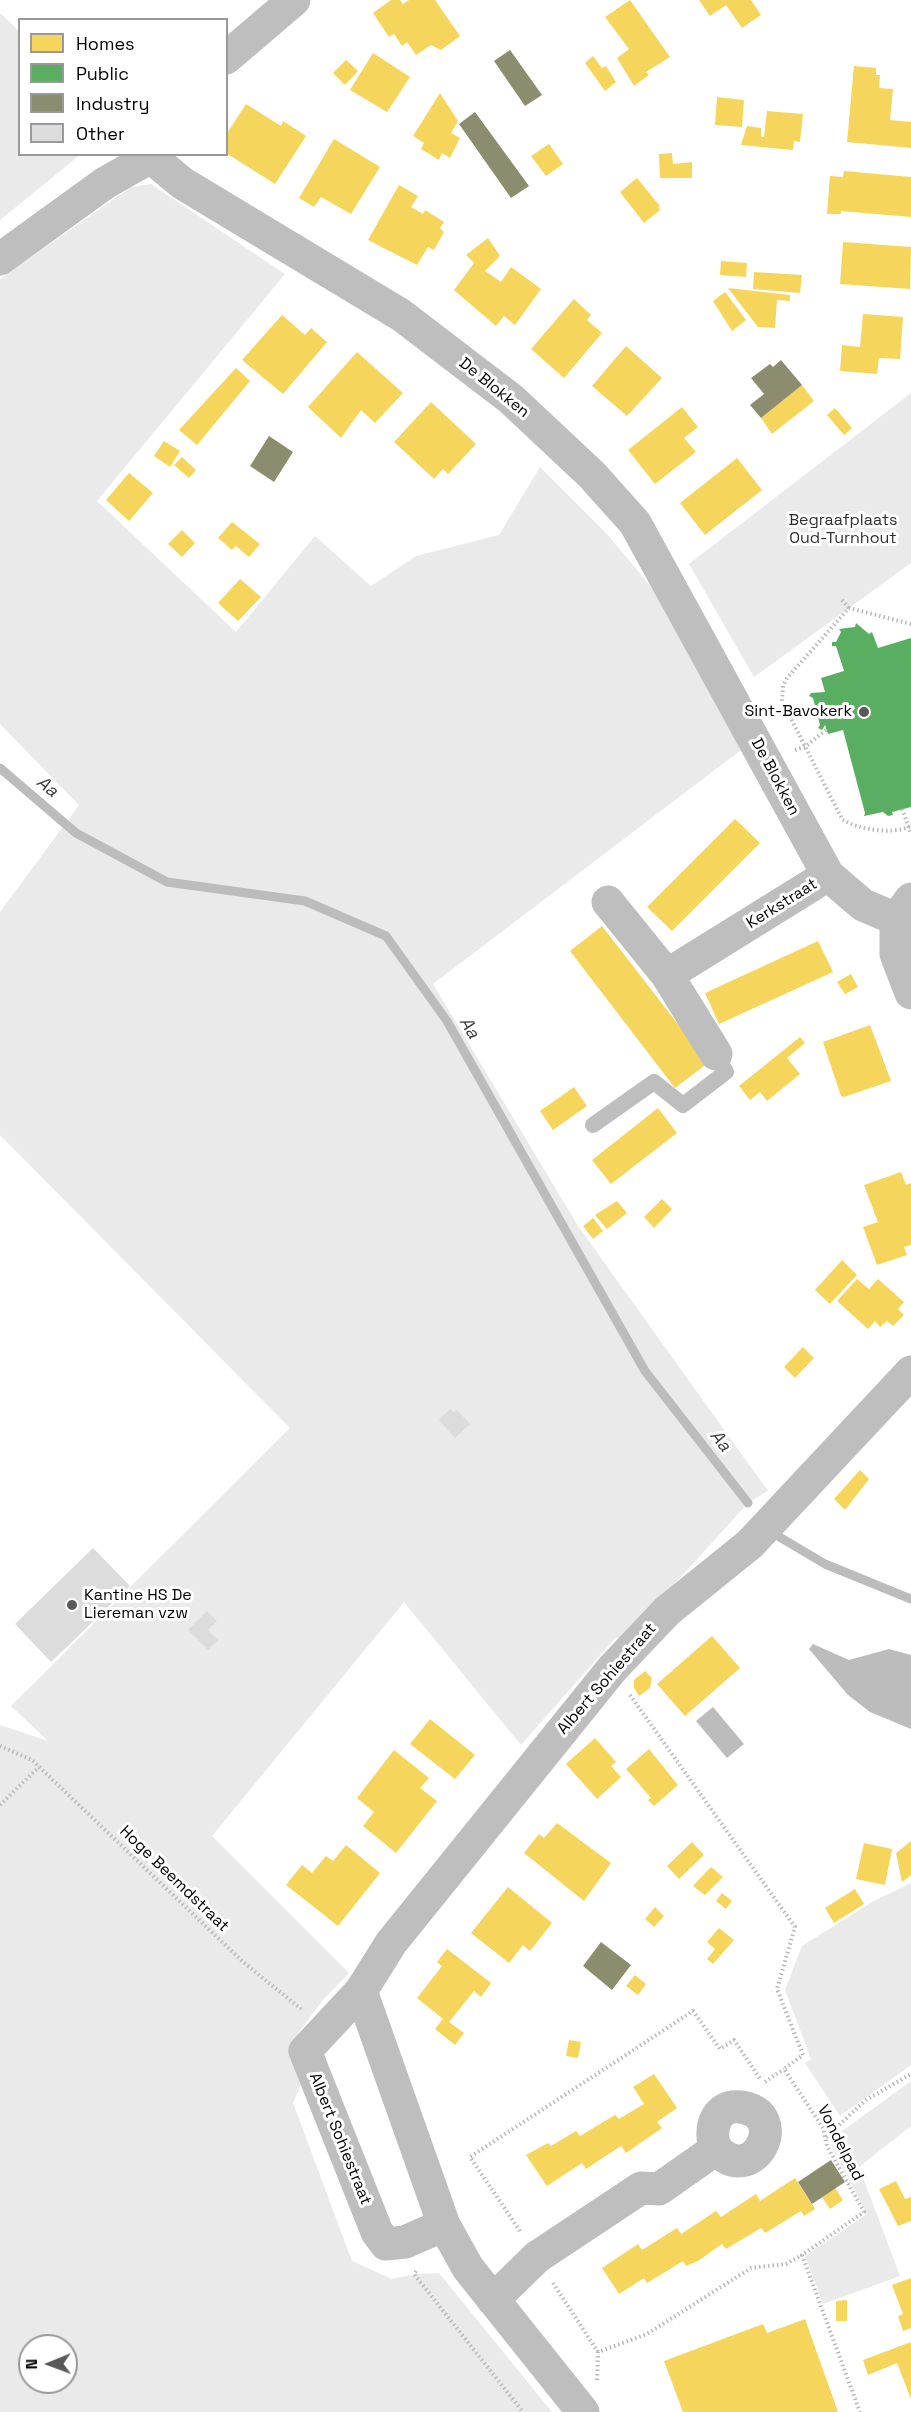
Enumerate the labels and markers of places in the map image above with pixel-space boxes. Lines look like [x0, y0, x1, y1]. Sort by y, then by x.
place label: Sint-Bavokerk [744, 702, 852, 722]
marker: Sint-Bavokerk [857, 705, 871, 719]
place label: Kantine HS De Liereman vzw [84, 1586, 192, 1624]
marker: Kantine HS De Liereman vzw [65, 1598, 79, 1612]

